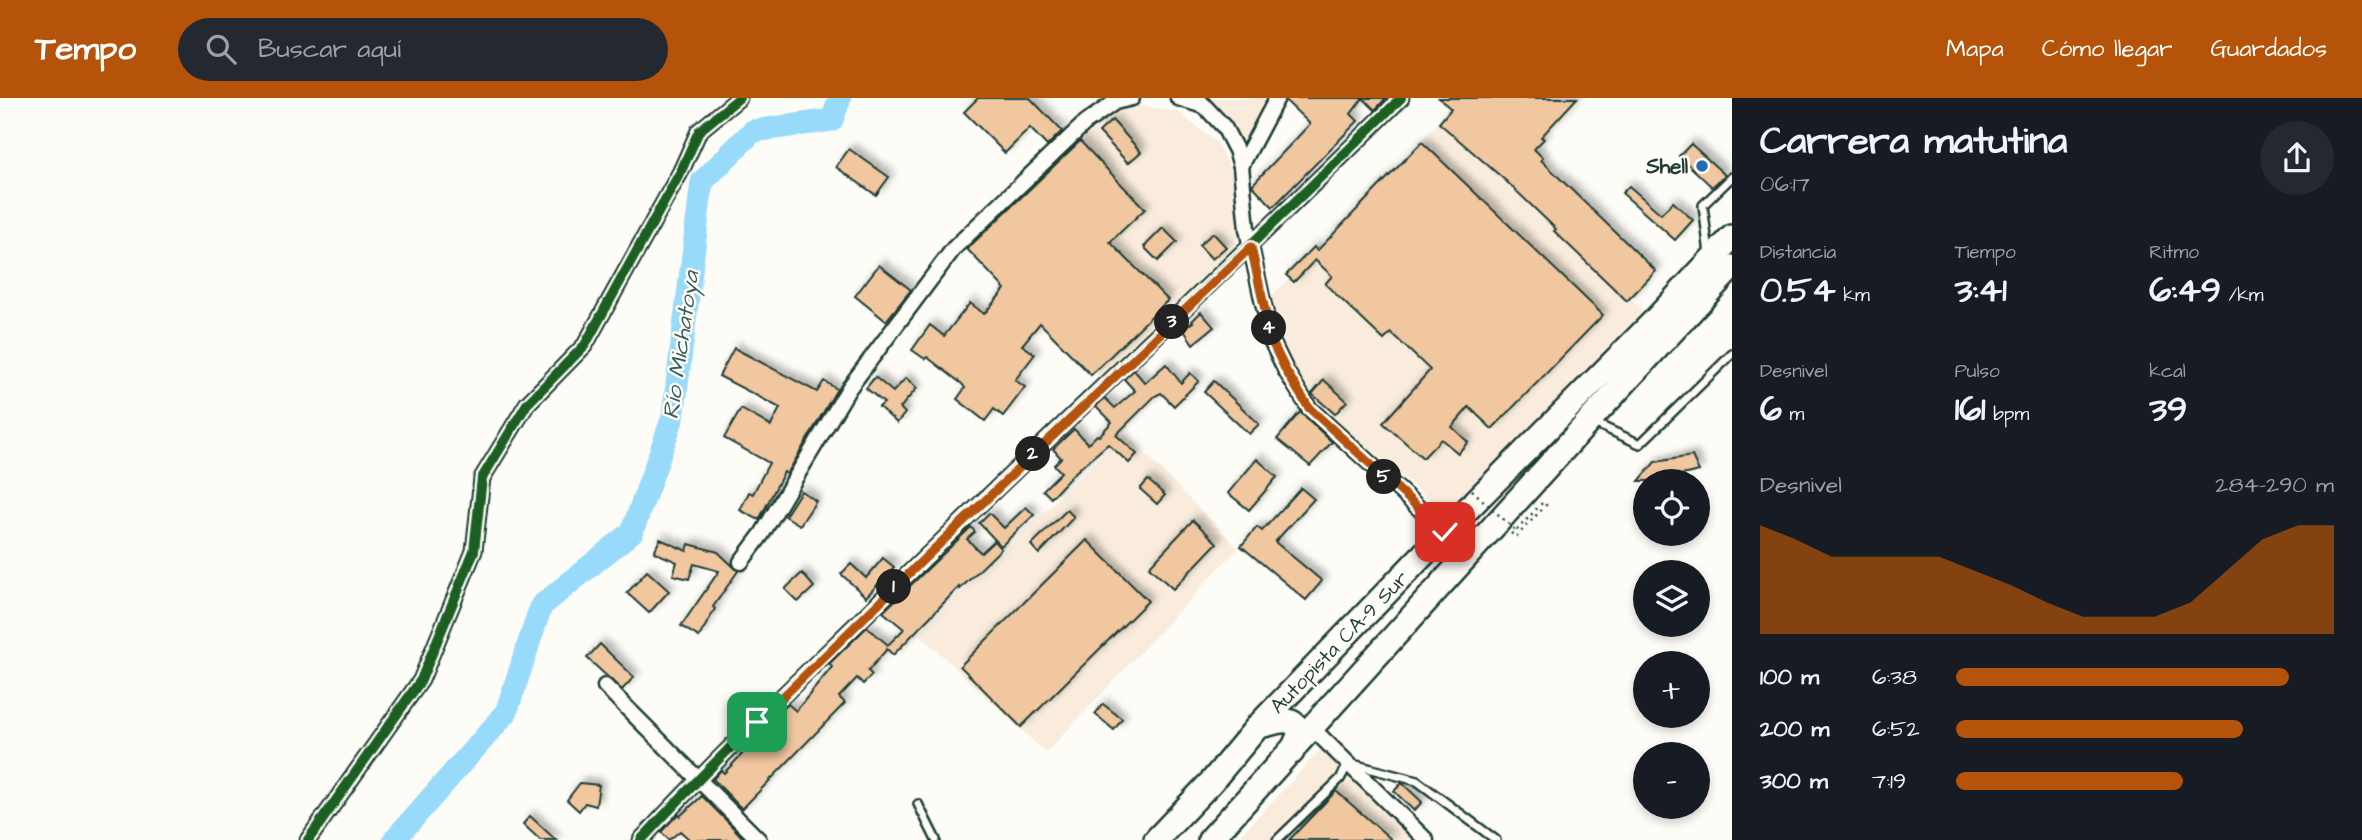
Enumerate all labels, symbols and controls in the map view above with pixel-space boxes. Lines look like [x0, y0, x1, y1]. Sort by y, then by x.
search box [178, 18, 668, 81]
text: Tempo [35, 26, 136, 72]
icon: search [202, 30, 240, 68]
text: Buscar aquí [258, 31, 401, 67]
text: Mapa [1946, 32, 2004, 66]
text: Cómo llegar [2042, 32, 2172, 66]
text: Guardados [2210, 32, 2327, 66]
text: Carrera matutina [1760, 116, 2067, 168]
button: share [2260, 121, 2334, 195]
place label: Shell [1645, 152, 1689, 181]
marker: Shell [1694, 158, 1710, 174]
text: 06:17 [1760, 168, 1810, 200]
text: Distancia [1760, 239, 1836, 266]
text: Tiempo [1955, 239, 2016, 266]
text: Ritmo [2149, 239, 2199, 266]
text: 0.54 [1760, 266, 1836, 315]
text: 3:41 [1955, 266, 2007, 315]
text: 6:49 [2149, 266, 2221, 315]
water label: Río Michatoya [655, 268, 708, 421]
text: km [1836, 282, 1870, 309]
text: /km [2221, 282, 2264, 309]
pin: 3 [1154, 304, 1190, 340]
text: 3 [1167, 308, 1176, 335]
pin: 4 [1252, 310, 1286, 345]
text: 4 [1262, 314, 1275, 341]
text: Desnivel [1760, 358, 1828, 385]
text: Pulso [1955, 358, 2000, 385]
text: kcal [2149, 358, 2186, 385]
text: 6 [1760, 385, 1782, 434]
text: 161 [1955, 385, 1986, 434]
text: 39 [2149, 385, 2187, 434]
text: m [1782, 401, 1804, 428]
text: bpm [1986, 401, 2029, 428]
pin: 2 [1016, 436, 1050, 472]
text: 2 [1027, 440, 1038, 467]
pin: 5 [1366, 460, 1402, 494]
text: 5 [1377, 463, 1390, 490]
map controls [1633, 469, 1710, 819]
button: locate [1633, 469, 1710, 546]
text: Desnivel [1760, 469, 1842, 501]
text: 284–290 m [2215, 469, 2334, 501]
pin [1415, 502, 1475, 562]
icon: check [1426, 513, 1464, 551]
button: layers [1633, 560, 1710, 637]
street label: Autopista CA-9 Sur [1264, 564, 1416, 721]
pin: 1 [876, 570, 912, 604]
text: 1 [892, 573, 895, 600]
button: + [1633, 651, 1710, 728]
text: 100 m [1760, 661, 1819, 693]
text: 6:38 [1872, 661, 1917, 693]
pin [727, 692, 787, 752]
icon: arrive [738, 703, 776, 741]
text: 200 m [1760, 713, 1829, 745]
text: 6:52 [1872, 713, 1920, 745]
button: − [1633, 742, 1710, 819]
text: 300 m [1760, 765, 1828, 797]
text: 7:19 [1872, 765, 1906, 797]

